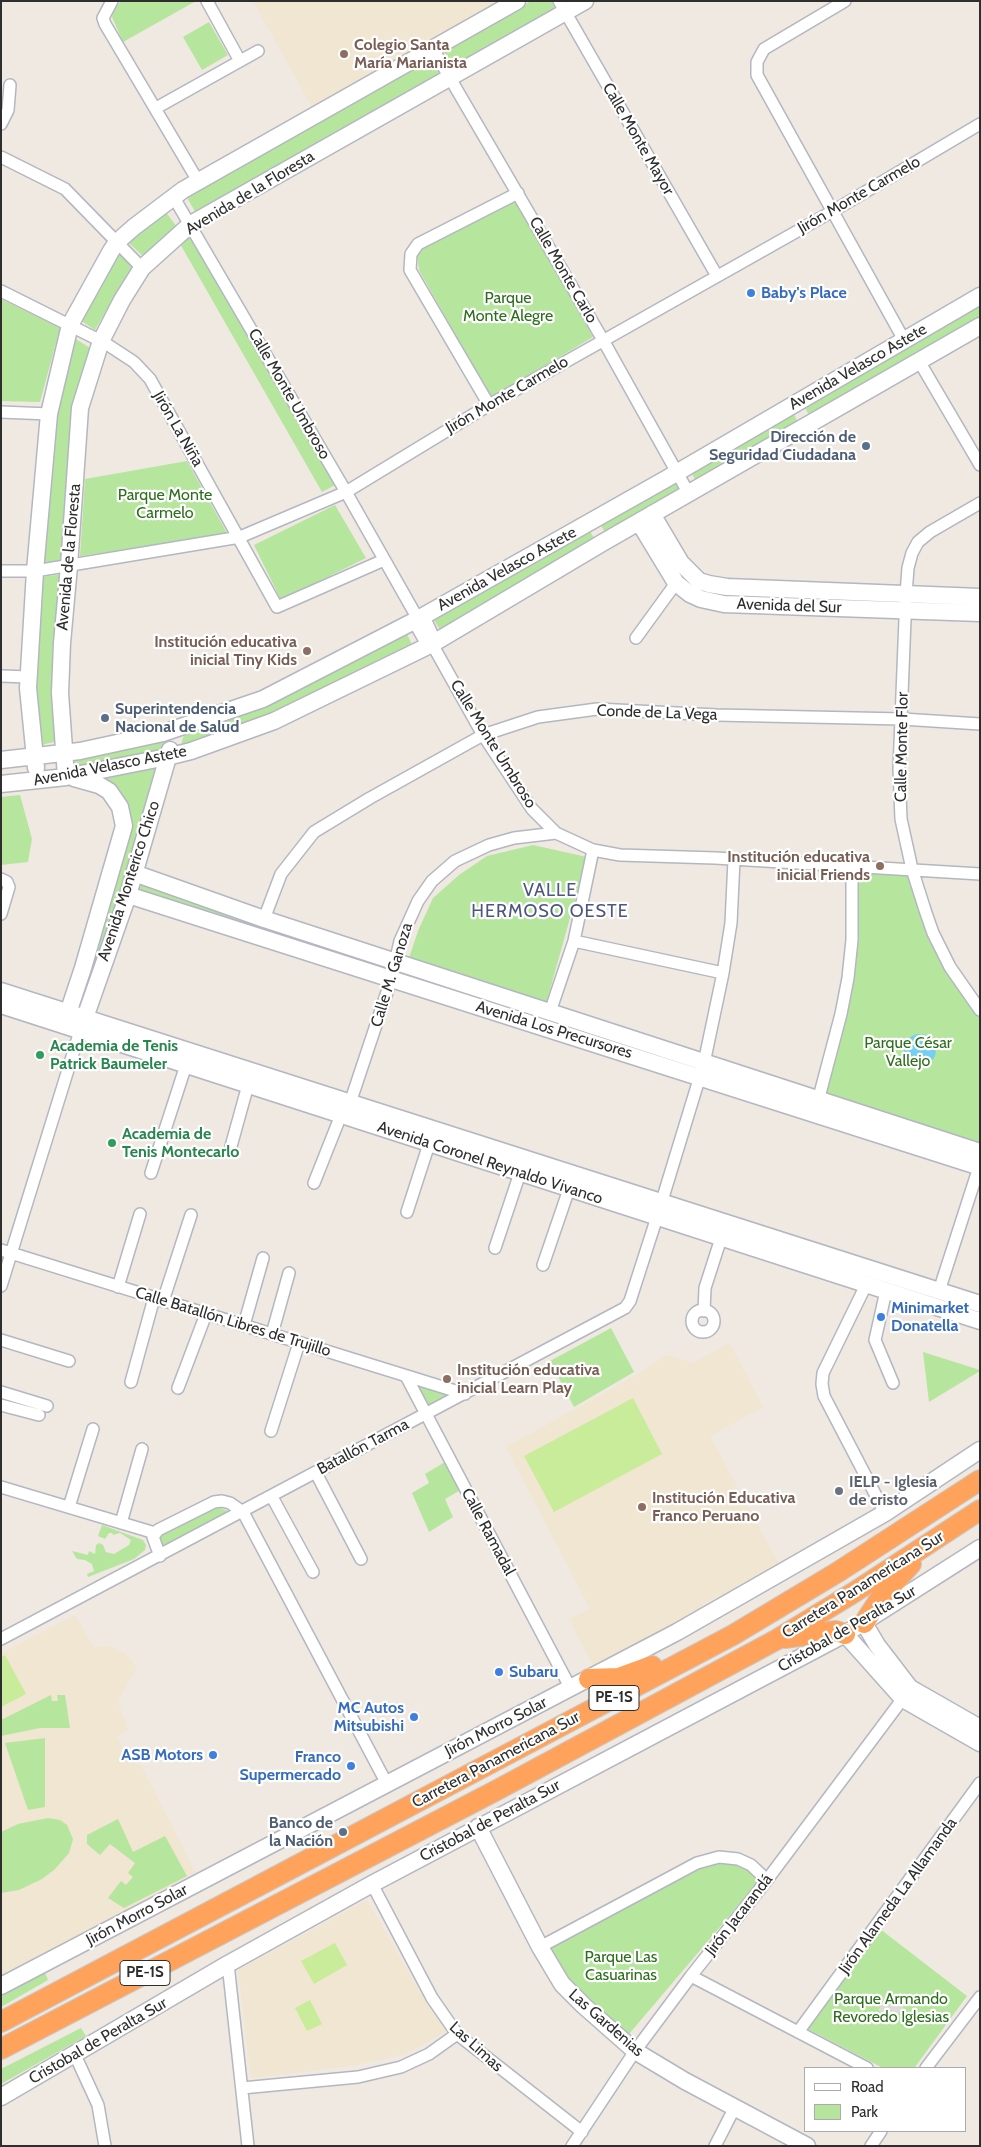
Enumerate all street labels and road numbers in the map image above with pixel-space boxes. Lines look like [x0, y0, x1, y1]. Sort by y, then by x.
street label: Calle Monte Mayor [598, 79, 678, 199]
street label: Avenida de la Floresta [182, 147, 318, 239]
street label: Jirón Monte Carmelo [794, 152, 924, 238]
street label: Calle Monte Carlo [525, 213, 601, 327]
street label: Avenida Velasco Astete [786, 320, 930, 414]
street label: Calle Monte Umbroso [244, 325, 334, 463]
street label: Jirón Monte Carmelo [442, 352, 572, 438]
street label: Jirón La Niña [149, 388, 207, 470]
street label: Avenida de la Floresta [53, 483, 85, 631]
street label: Avenida Velasco Astete [434, 523, 580, 615]
street label: Avenida del Sur [736, 595, 842, 617]
street label: Calle Monte Umbroso [446, 676, 540, 812]
street label: Calle Monte Flor [891, 692, 913, 802]
street label: Conde de La Vega [596, 701, 718, 725]
street label: Avenida Velasco Astete [32, 742, 188, 790]
street label: Avenida Monterico Chico [94, 798, 164, 964]
street label: Calle M. Ganoza [367, 921, 417, 1029]
street label: Avenida Los Precursores [474, 997, 634, 1063]
street label: Avenida Coronel Reynaldo Vivanco [375, 1117, 605, 1209]
street label: Calle Batallón Libres de Trujillo [133, 1283, 333, 1361]
street label: Batallón Tarma [314, 1415, 412, 1479]
street label: Calle Ramadal [457, 1485, 519, 1579]
street label: Carretera Panamericana Sur [779, 1527, 947, 1643]
street label: Cristobal de Peralta Sur [774, 1582, 920, 1676]
road number: PE-1S [589, 1686, 639, 1710]
street label: Jirón Morro Solar [442, 1693, 550, 1761]
street label: Carretera Panamericana Sur [409, 1708, 583, 1812]
street label: Cristobal de Peralta Sur [416, 1776, 564, 1866]
street label: Jirón Alameda La Allamanda [835, 1814, 961, 1978]
street label: Jirón Jacarandá [701, 1870, 777, 1960]
street label: Jirón Morro Solar [83, 1880, 191, 1950]
road number: PE-1S [120, 1960, 170, 1986]
street label: Las Gardenias [565, 1985, 647, 2061]
street label: Cristobal de Peralta Sur [25, 1994, 171, 2088]
street label: Las Limas [445, 2018, 507, 2076]

